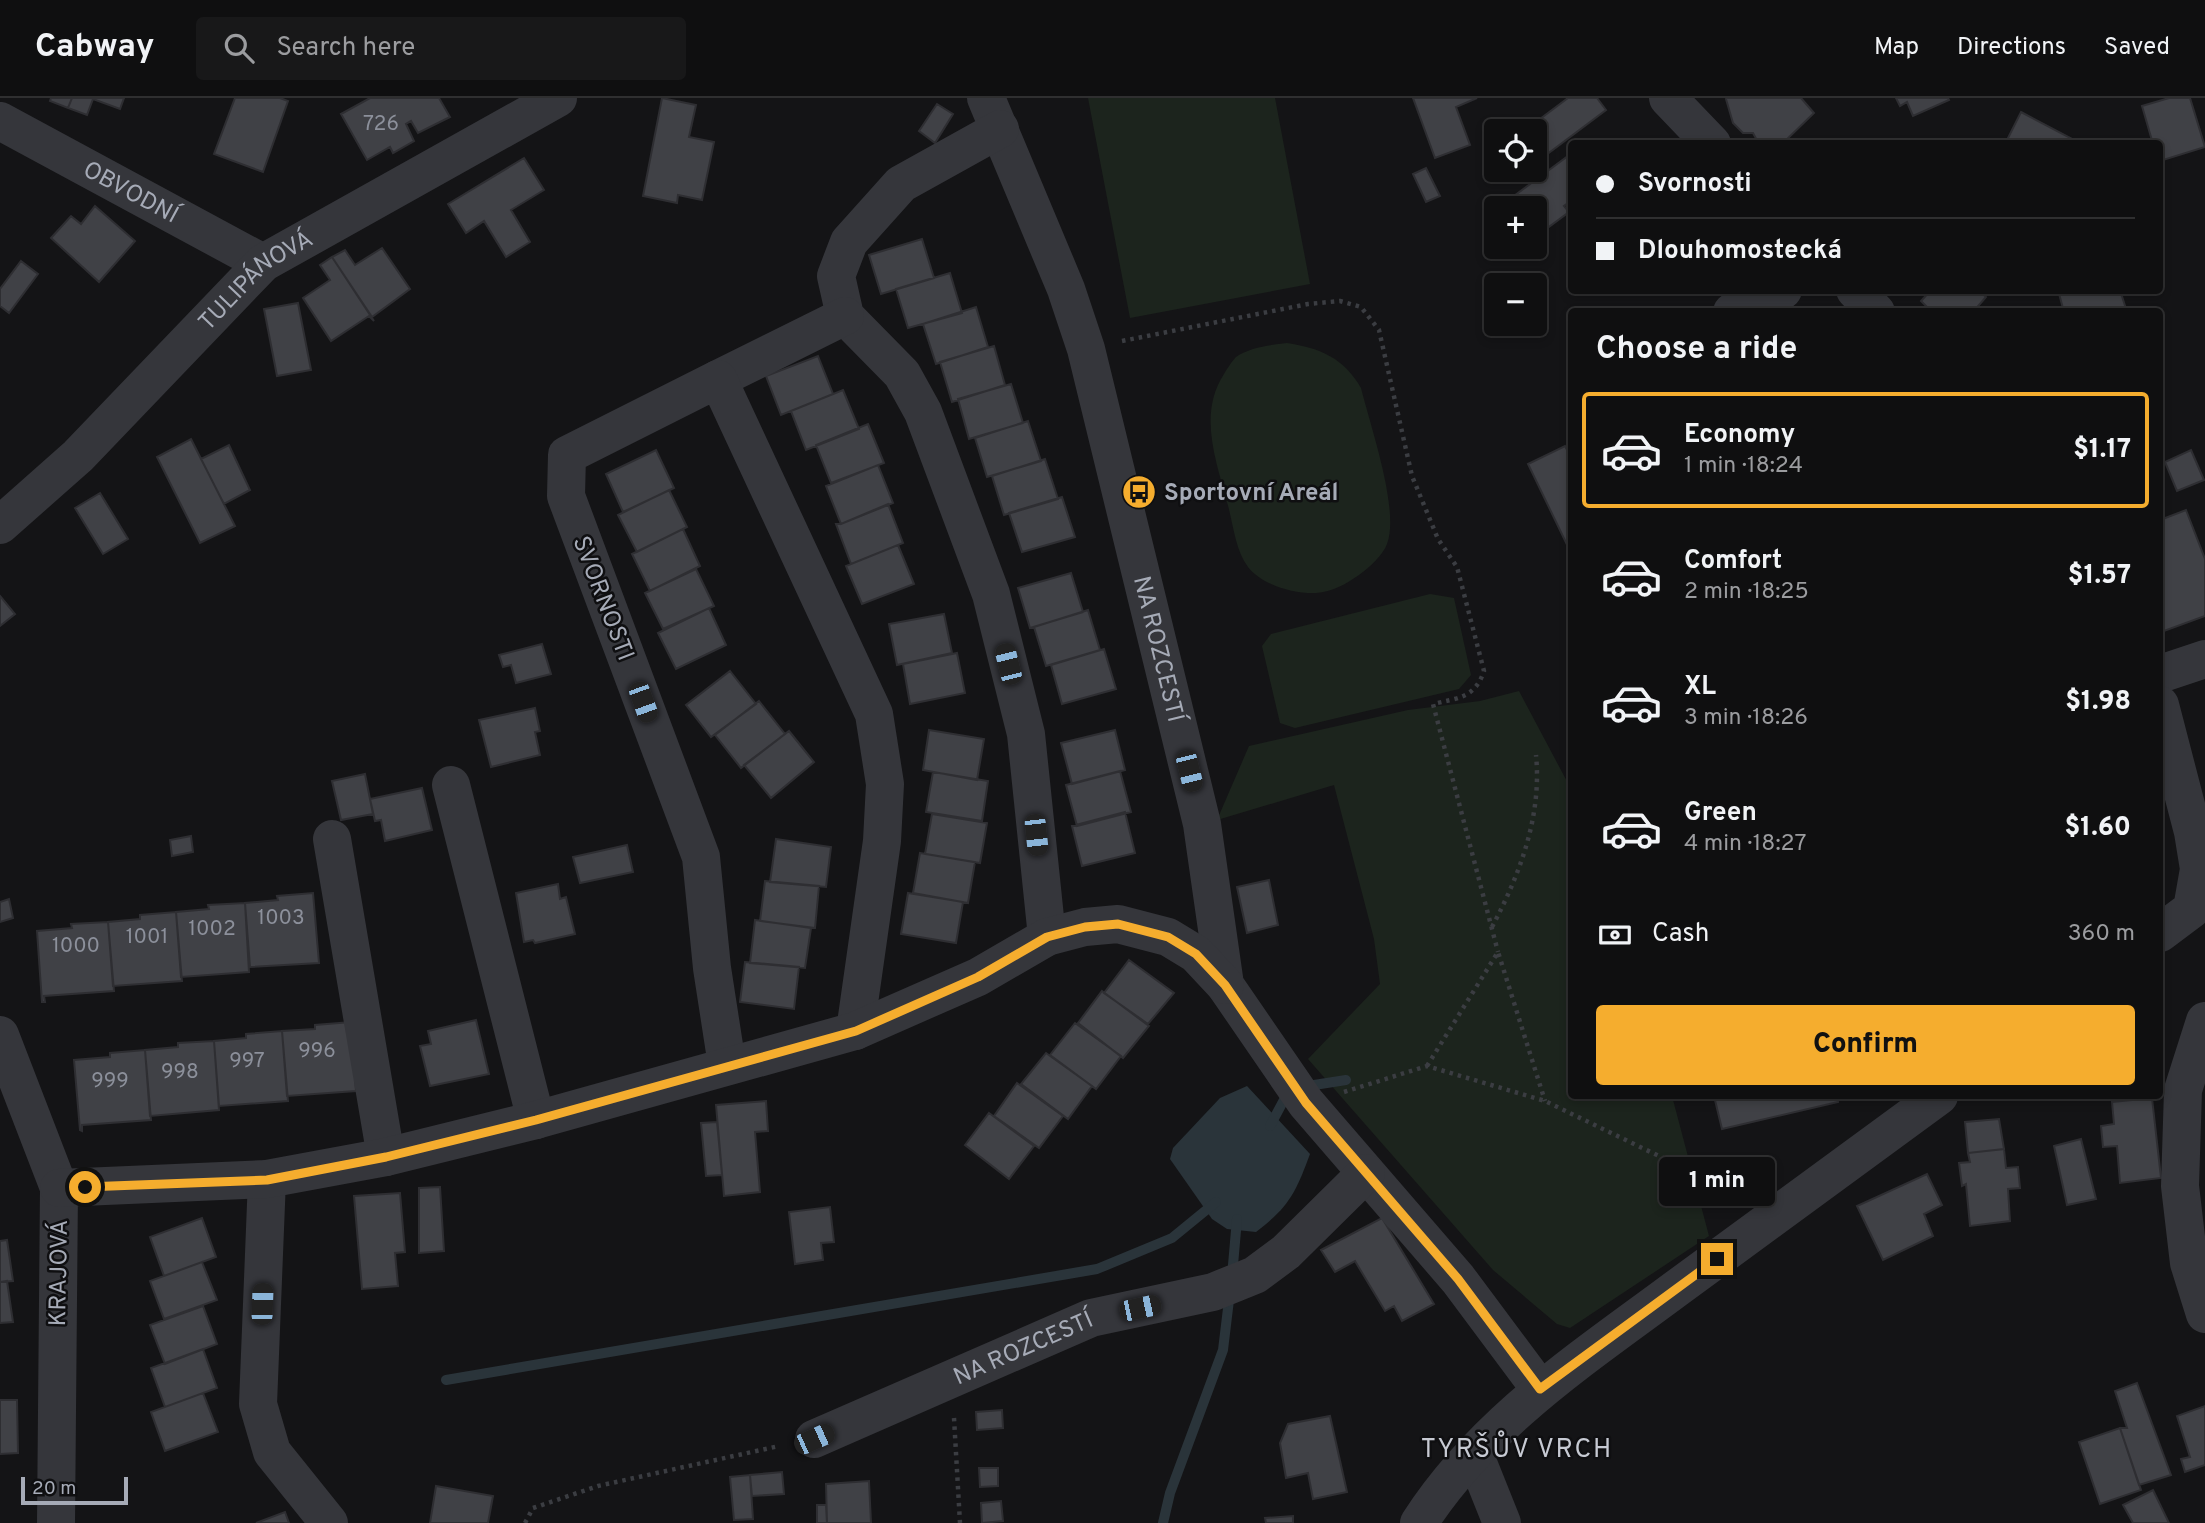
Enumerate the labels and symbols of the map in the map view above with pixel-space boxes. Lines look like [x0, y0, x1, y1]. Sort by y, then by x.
house number: 726 [363, 111, 399, 138]
street label: OBVODNÍ [77, 156, 186, 233]
street label: TULIPÁNOVÁ [193, 223, 319, 338]
bus stop icon: Sportovní Areál [1120, 473, 1158, 511]
place label: Sportovní Areál [1164, 479, 1339, 509]
street label: SVORNOSTI [565, 532, 640, 665]
street label: NA ROZCESTÍ [1125, 573, 1192, 728]
car [993, 641, 1024, 687]
car [626, 679, 661, 725]
car [1174, 748, 1205, 794]
car [1024, 813, 1049, 857]
house number: 1003 [257, 905, 305, 932]
house number: 1002 [188, 916, 236, 943]
house number: 1001 [126, 924, 168, 951]
house number: 1000 [52, 933, 100, 960]
house number: 996 [298, 1038, 336, 1065]
house number: 997 [229, 1048, 265, 1075]
house number: 998 [161, 1059, 199, 1086]
house number: 999 [91, 1068, 129, 1095]
callout: 1 min [1659, 1158, 1775, 1206]
route start [69, 1171, 101, 1203]
street label: KRAJOVÁ [42, 1219, 76, 1327]
route end [1701, 1243, 1733, 1275]
car [251, 1283, 274, 1325]
car [1118, 1293, 1163, 1323]
street label: NA ROZCESTÍ [949, 1303, 1100, 1393]
car [791, 1421, 838, 1457]
district label: TYRŠŮV VRCH [1421, 1430, 1613, 1467]
scale bar [21, 1474, 128, 1506]

